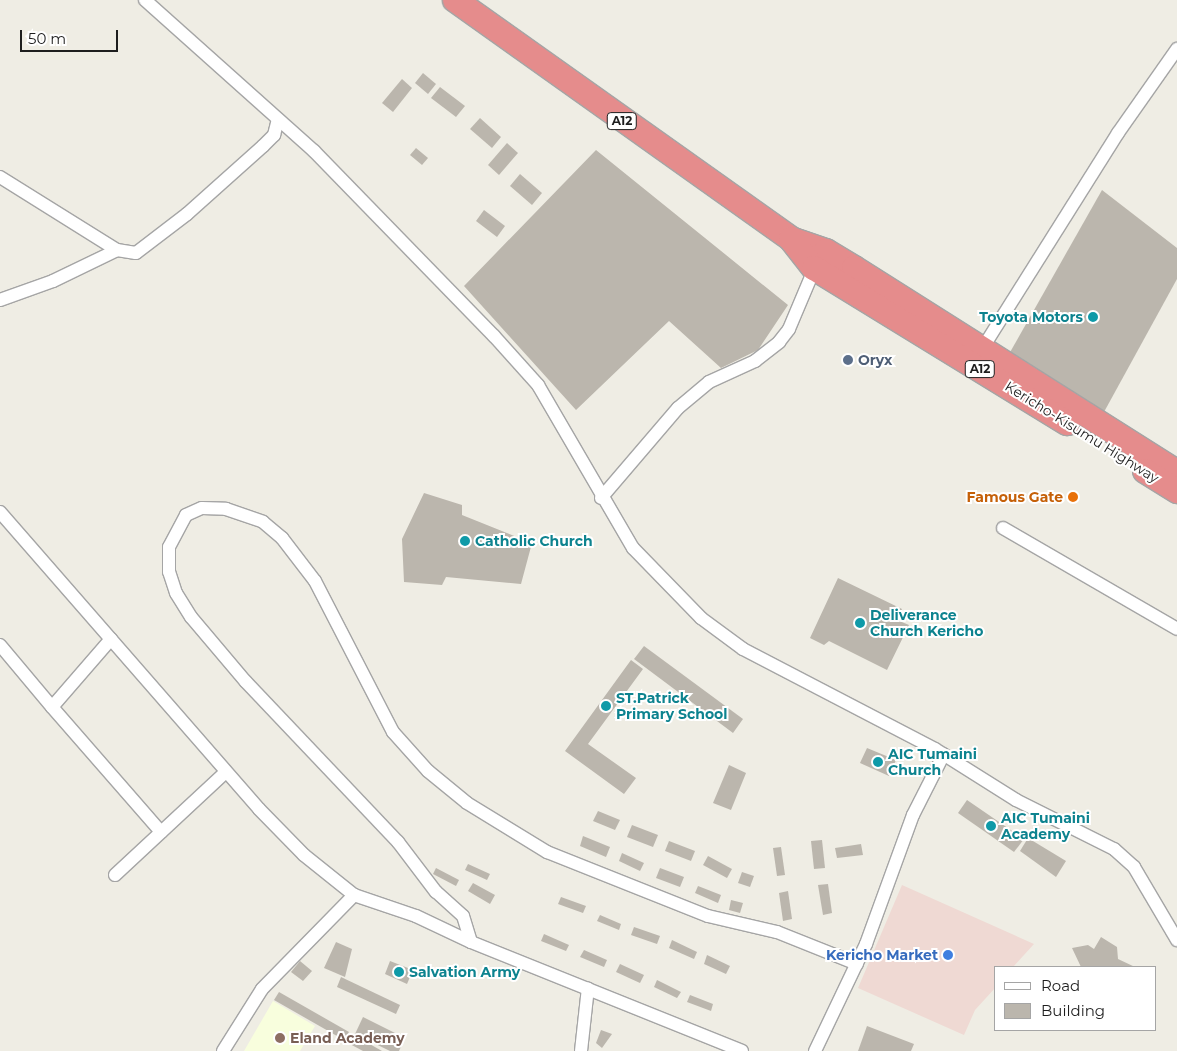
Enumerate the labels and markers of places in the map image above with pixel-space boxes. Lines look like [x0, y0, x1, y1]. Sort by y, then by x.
place label: Toyota Motors [979, 309, 1083, 325]
marker: Toyota Motors [1087, 311, 1099, 323]
place label: Oryx [858, 352, 892, 368]
marker: Oryx [842, 354, 854, 366]
place label: Famous Gate [967, 489, 1063, 505]
marker: Famous Gate [1067, 491, 1079, 503]
place label: Catholic Church [475, 533, 593, 549]
marker: Catholic Church [459, 535, 471, 547]
place label: Deliverance Church Kericho [870, 607, 983, 640]
marker: Deliverance Church Kericho [854, 617, 866, 629]
place label: ST.Patrick Primary School [616, 690, 727, 722]
marker: ST.Patrick Primary School [600, 700, 612, 712]
place label: AIC Tumaini Church [888, 746, 977, 779]
marker: AIC Tumaini Church [872, 756, 884, 768]
place label: AIC Tumaini Academy [1001, 810, 1090, 842]
marker: AIC Tumaini Academy [985, 820, 997, 832]
place label: Kericho Market [826, 947, 938, 963]
marker: Kericho Market [942, 949, 954, 961]
place label: Salvation Army [409, 964, 520, 980]
marker: Salvation Army [393, 966, 405, 978]
place label: Eland Academy [290, 1030, 405, 1046]
marker: Eland Academy [274, 1032, 286, 1044]

